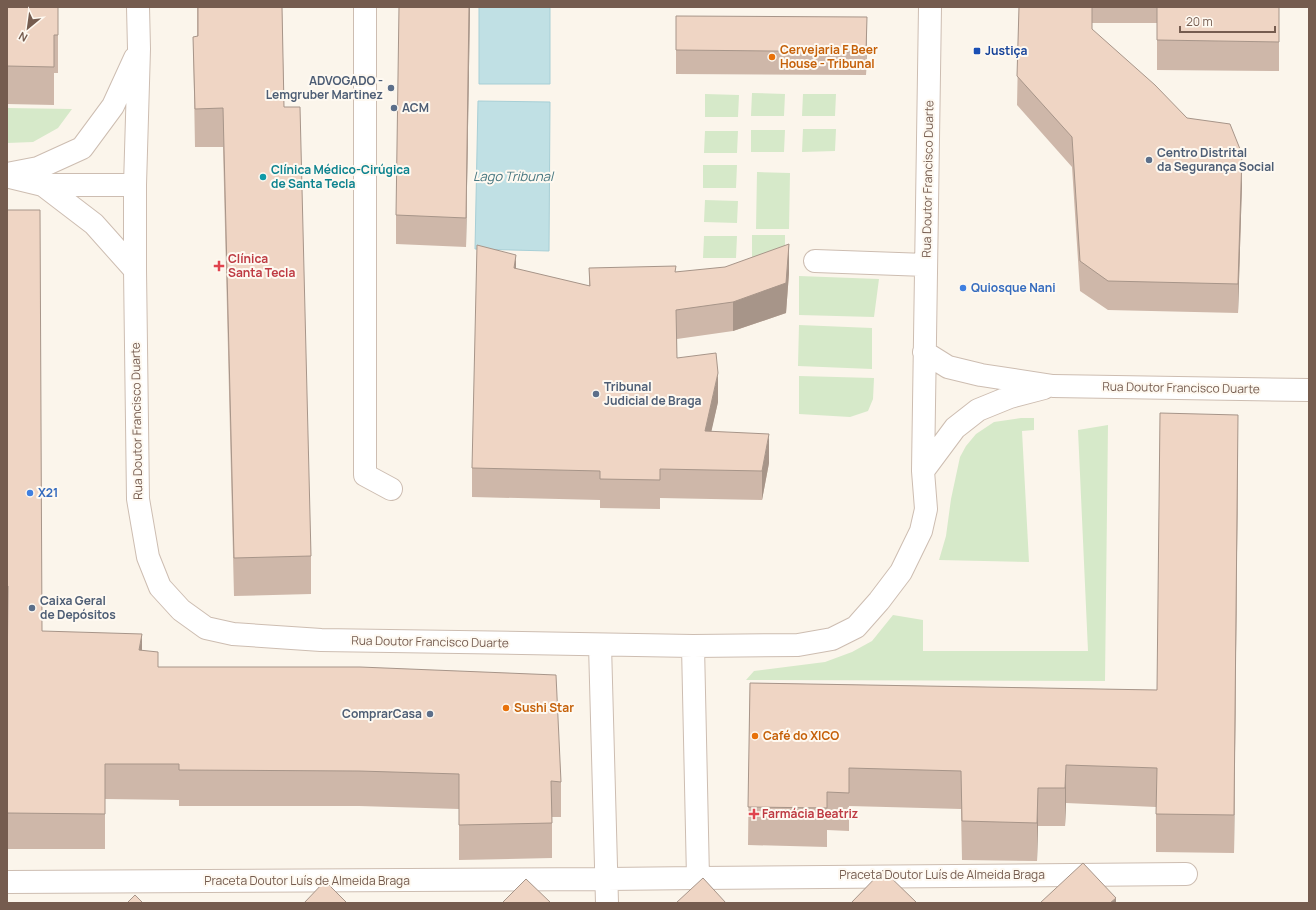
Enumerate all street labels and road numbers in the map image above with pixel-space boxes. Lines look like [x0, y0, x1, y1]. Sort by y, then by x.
street label: Rua Doutor Francisco Duarte [918, 100, 937, 258]
street label: Rua Doutor Francisco Duarte [127, 342, 146, 500]
street label: Rua Doutor Francisco Duarte [1102, 378, 1260, 397]
street label: Rua Doutor Francisco Duarte [351, 632, 509, 651]
street label: Praceta Doutor Luís de Almeida Braga [839, 866, 1045, 883]
street label: Praceta Doutor Luís de Almeida Braga [204, 872, 410, 889]

